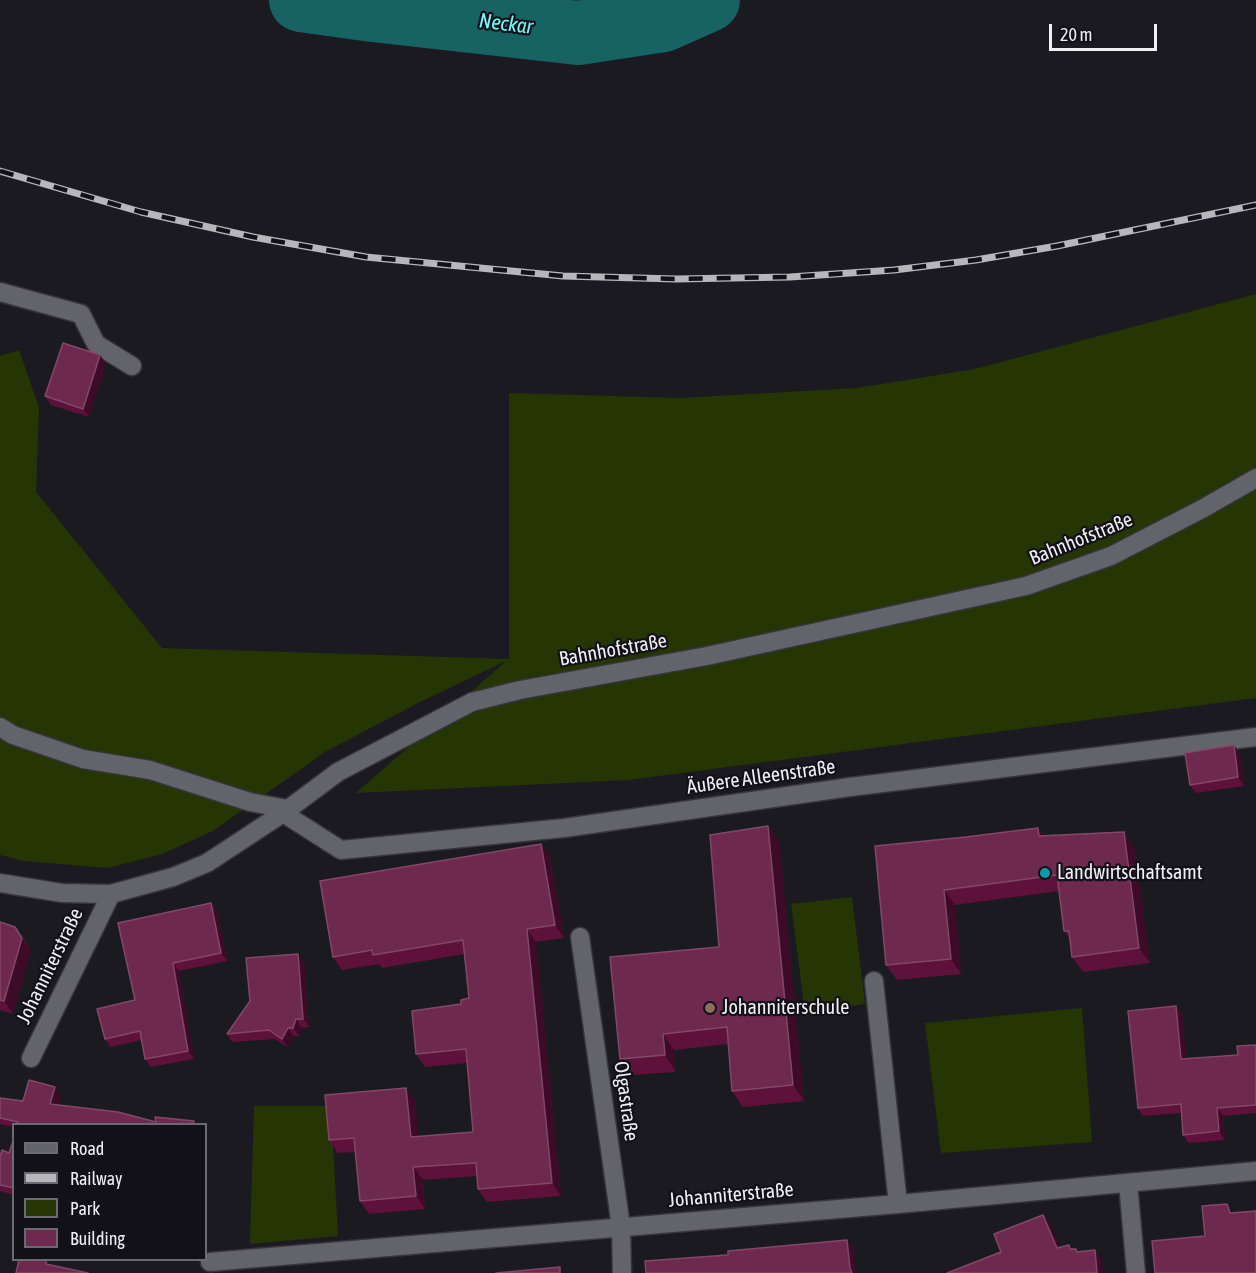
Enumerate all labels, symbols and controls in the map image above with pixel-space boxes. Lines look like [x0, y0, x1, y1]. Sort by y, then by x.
water label: Neckar [478, 8, 534, 40]
scale bar [1052, 12, 1160, 50]
text: 20 m [1060, 24, 1092, 45]
street label: Bahnhofstraße [1026, 507, 1136, 571]
street label: Bahnhofstraße [557, 629, 669, 671]
street label: Äußere Alleenstraße [685, 755, 837, 799]
place label: Landwirtschaftsamt [1057, 861, 1202, 885]
marker: Landwirtschaftsamt [1038, 866, 1052, 880]
street label: Johanniterstraße [12, 904, 88, 1028]
place label: Johanniterschule [722, 996, 849, 1020]
marker: Johanniterschule [703, 1001, 717, 1015]
street label: Olgastraße [609, 1060, 643, 1142]
legend [12, 1123, 207, 1261]
text: Road [70, 1138, 104, 1159]
text: Railway [70, 1168, 122, 1189]
street label: Johanniterstraße [667, 1178, 795, 1212]
text: Park [70, 1198, 100, 1219]
text: Building [70, 1228, 125, 1249]

